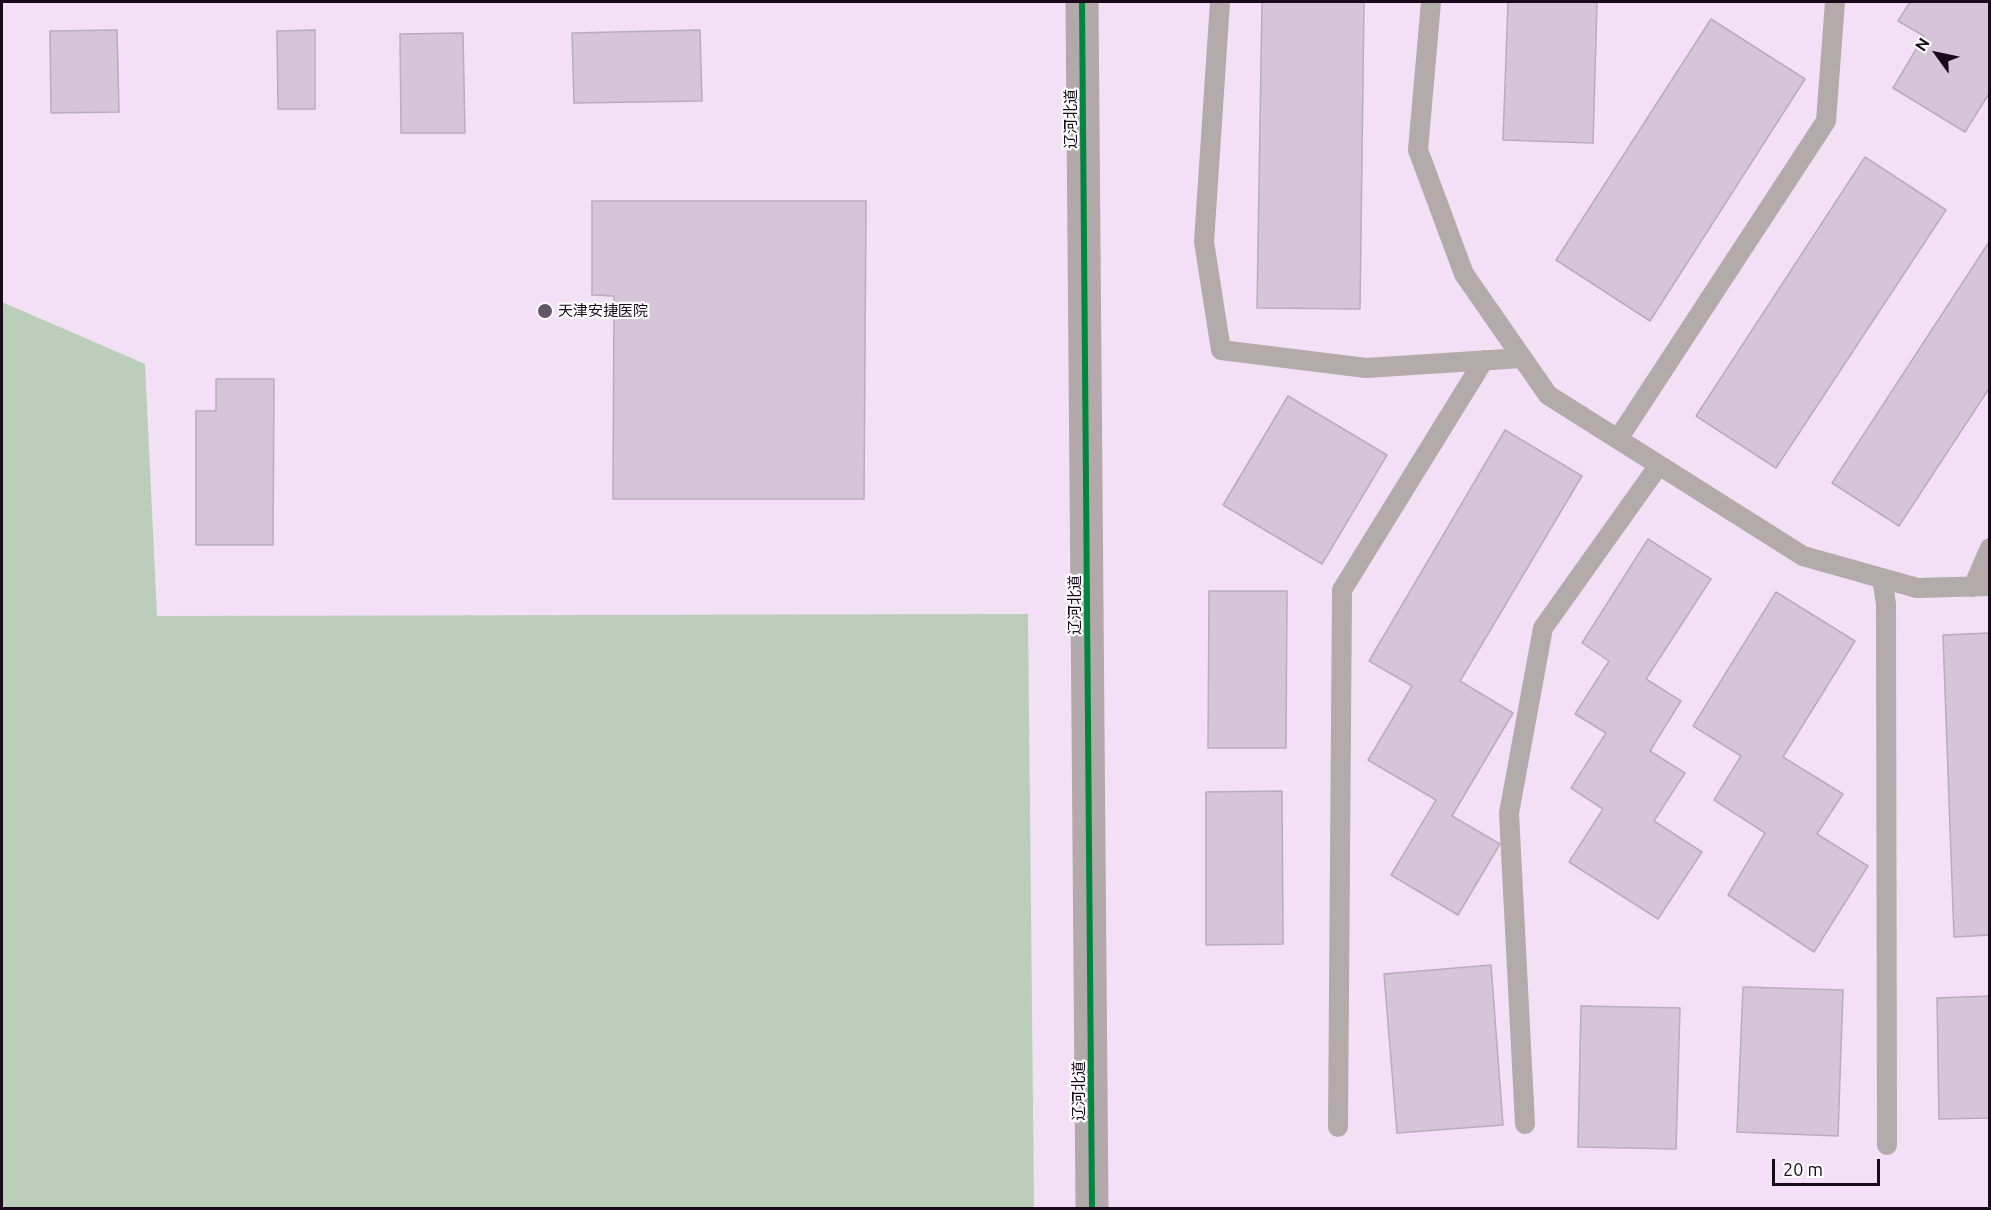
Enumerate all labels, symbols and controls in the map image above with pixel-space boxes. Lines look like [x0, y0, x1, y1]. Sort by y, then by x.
north arrow [1907, 24, 1967, 84]
text: N [1911, 34, 1933, 54]
street label: 辽河北道 [1062, 89, 1080, 149]
marker: 天津安捷医院 [536, 302, 554, 320]
place label: 天津安捷医院 [558, 302, 648, 320]
street label: 辽河北道 [1066, 575, 1084, 635]
street label: 辽河北道 [1070, 1061, 1088, 1121]
scale bar [1775, 1147, 1883, 1185]
text: 20 m [1783, 1159, 1823, 1179]

